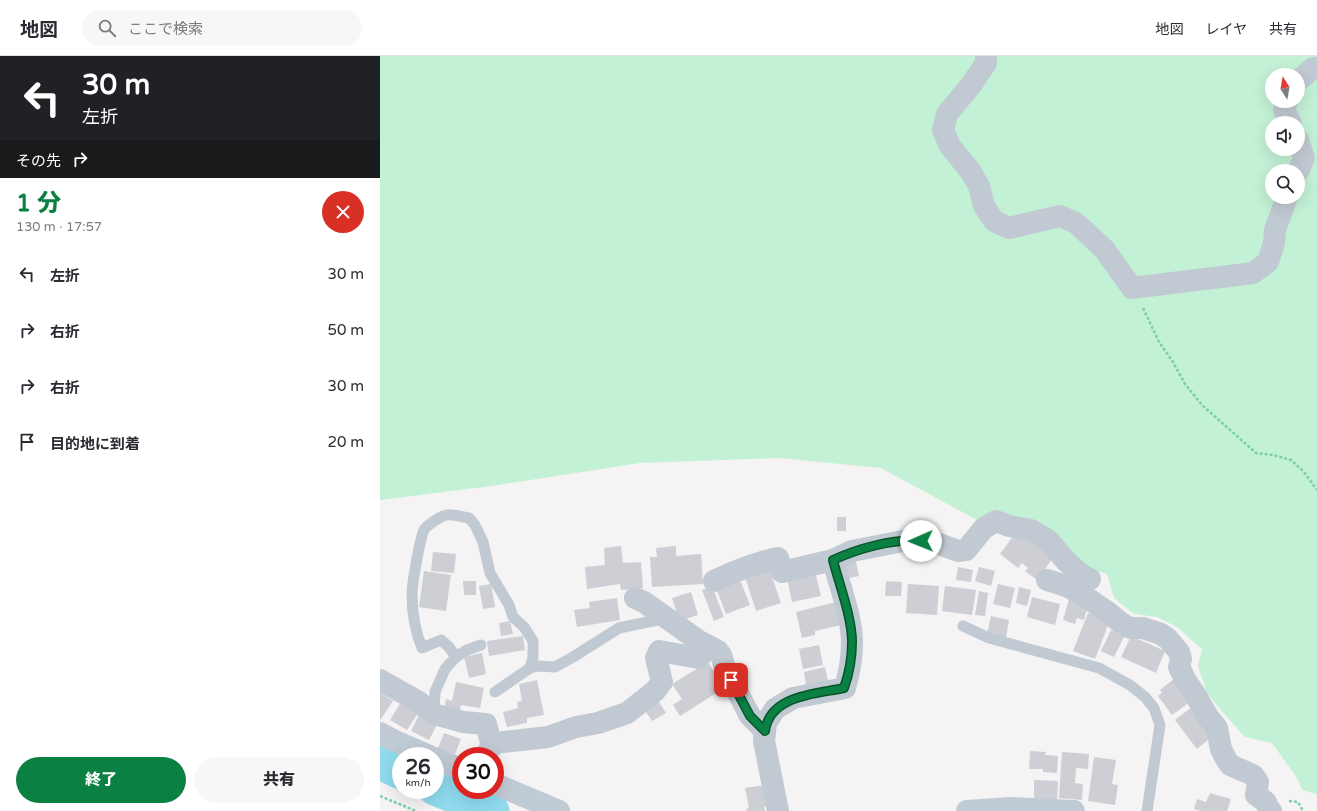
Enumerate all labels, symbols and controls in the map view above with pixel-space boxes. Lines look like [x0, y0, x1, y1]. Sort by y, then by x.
search box [82, 10, 362, 46]
icon: search [96, 17, 118, 39]
text: 地図 [20, 19, 58, 41]
text: ここで検索 [128, 20, 203, 38]
text: 地図 [1155, 21, 1183, 38]
text: レイヤ [1205, 21, 1247, 38]
text: 共有 [1269, 21, 1297, 38]
text: 30 m [82, 68, 150, 102]
north arrow [1265, 68, 1305, 108]
map controls [1265, 68, 1305, 204]
icon: left [16, 72, 68, 124]
text: 左折 [82, 106, 118, 128]
button: sound [1265, 116, 1305, 156]
icon: right [69, 148, 91, 170]
text: その先 [16, 152, 61, 170]
button: search [1265, 164, 1305, 204]
text: 1 分 [16, 189, 61, 218]
button: close [322, 191, 364, 233]
text: 130 m · 17:57 [16, 219, 102, 235]
icon: left [16, 263, 38, 285]
text: 30 m [327, 265, 364, 283]
text: 左折 [50, 267, 80, 285]
icon: right [16, 319, 38, 341]
text: 50 m [327, 321, 364, 339]
text: 右折 [50, 323, 80, 341]
icon: right [16, 375, 38, 397]
text: 30 m [327, 377, 364, 395]
text: 右折 [50, 379, 80, 397]
icon: arrive [16, 431, 38, 453]
text: 20 m [327, 433, 364, 451]
text: 目的地に到着 [50, 435, 140, 453]
position arrow [900, 520, 942, 562]
pin [714, 663, 748, 697]
icon: arrive [720, 669, 742, 691]
speed limit sign: 30 [452, 747, 504, 799]
text: 26 [405, 756, 431, 780]
button: 終了 [16, 757, 186, 803]
button: 共有 [194, 757, 364, 803]
text: km/h [405, 777, 431, 789]

